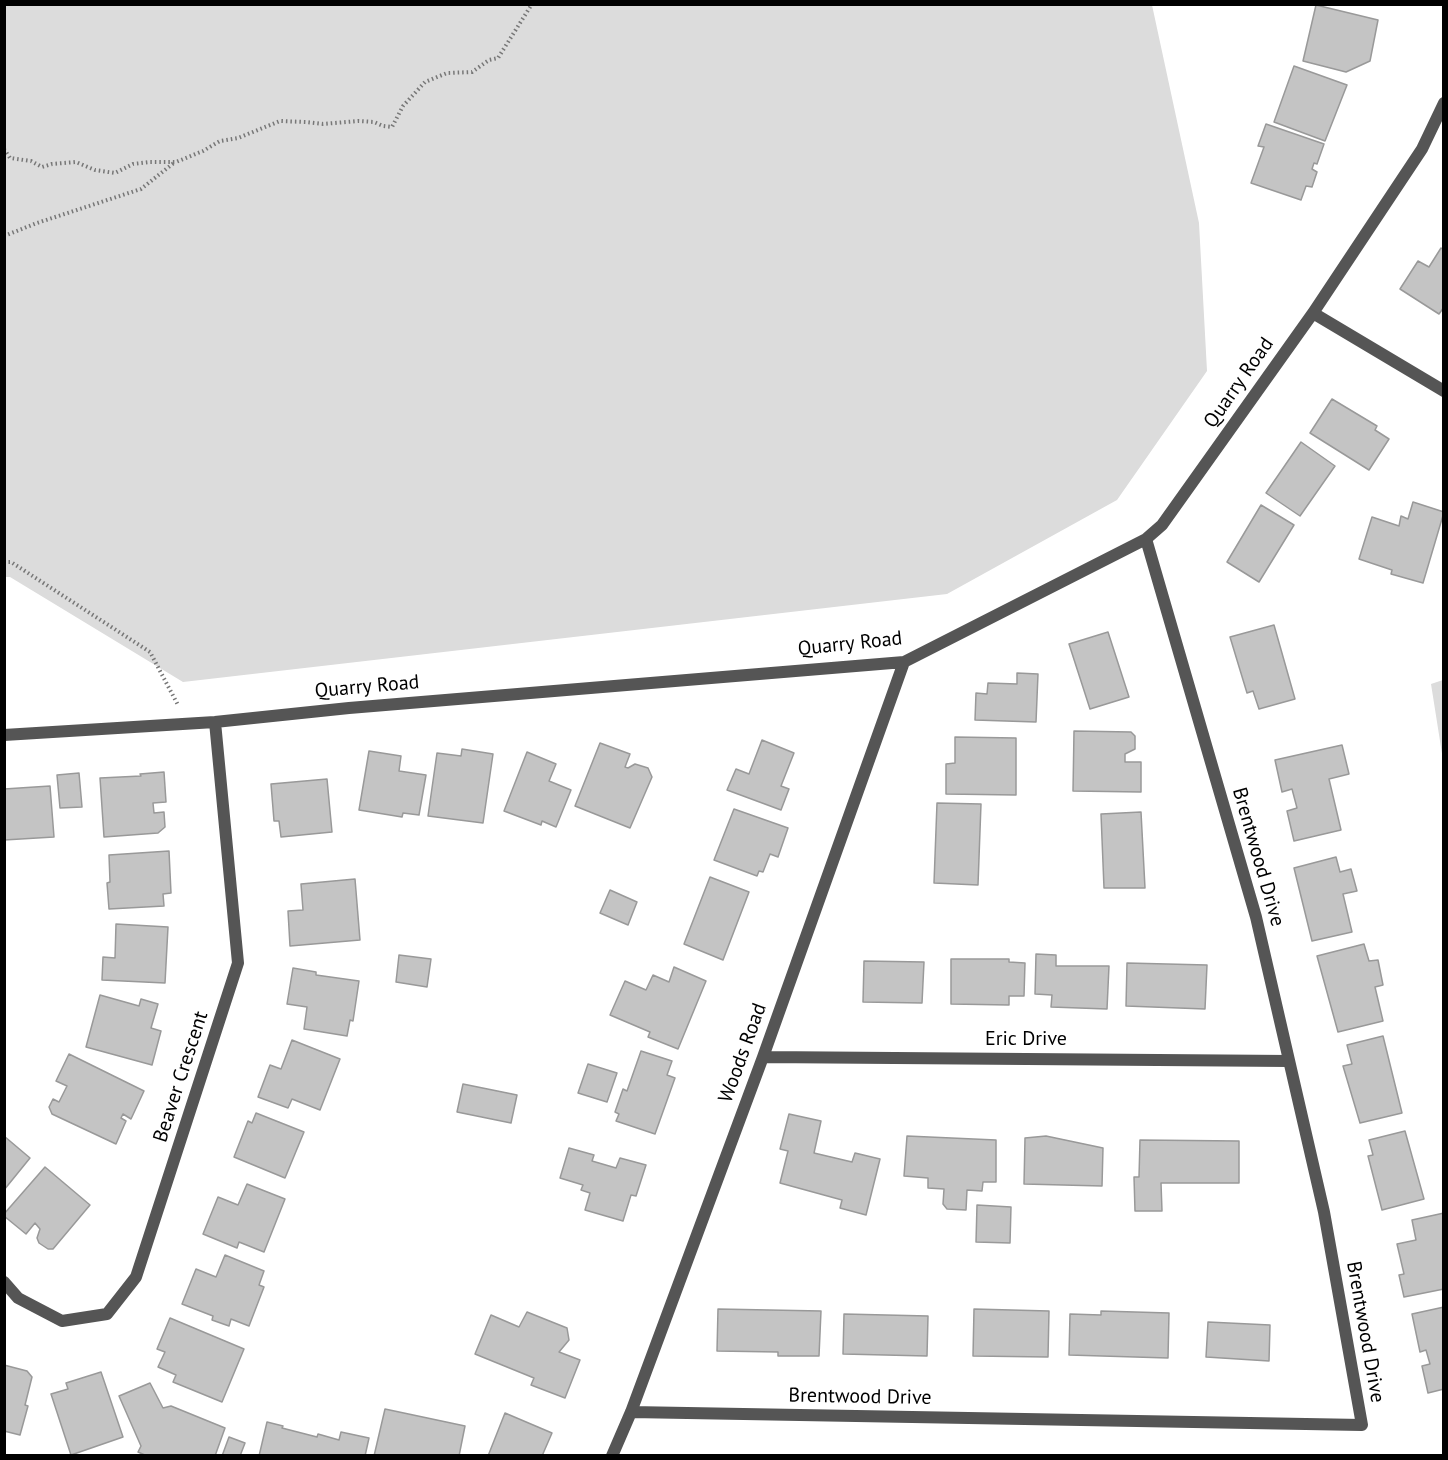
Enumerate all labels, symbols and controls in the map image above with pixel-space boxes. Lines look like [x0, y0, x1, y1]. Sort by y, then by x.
street label: Quarry Road [1199, 333, 1279, 433]
street label: Quarry Road [797, 627, 903, 661]
street label: Quarry Road [314, 670, 420, 704]
street label: Brentwood Drive [1227, 785, 1289, 929]
street label: Woods Road [714, 1000, 772, 1106]
street label: Beaver Crescent [149, 1008, 213, 1146]
street label: Eric Drive [985, 1027, 1067, 1051]
street label: Brentwood Drive [1341, 1259, 1389, 1405]
street label: Brentwood Drive [788, 1384, 932, 1410]

